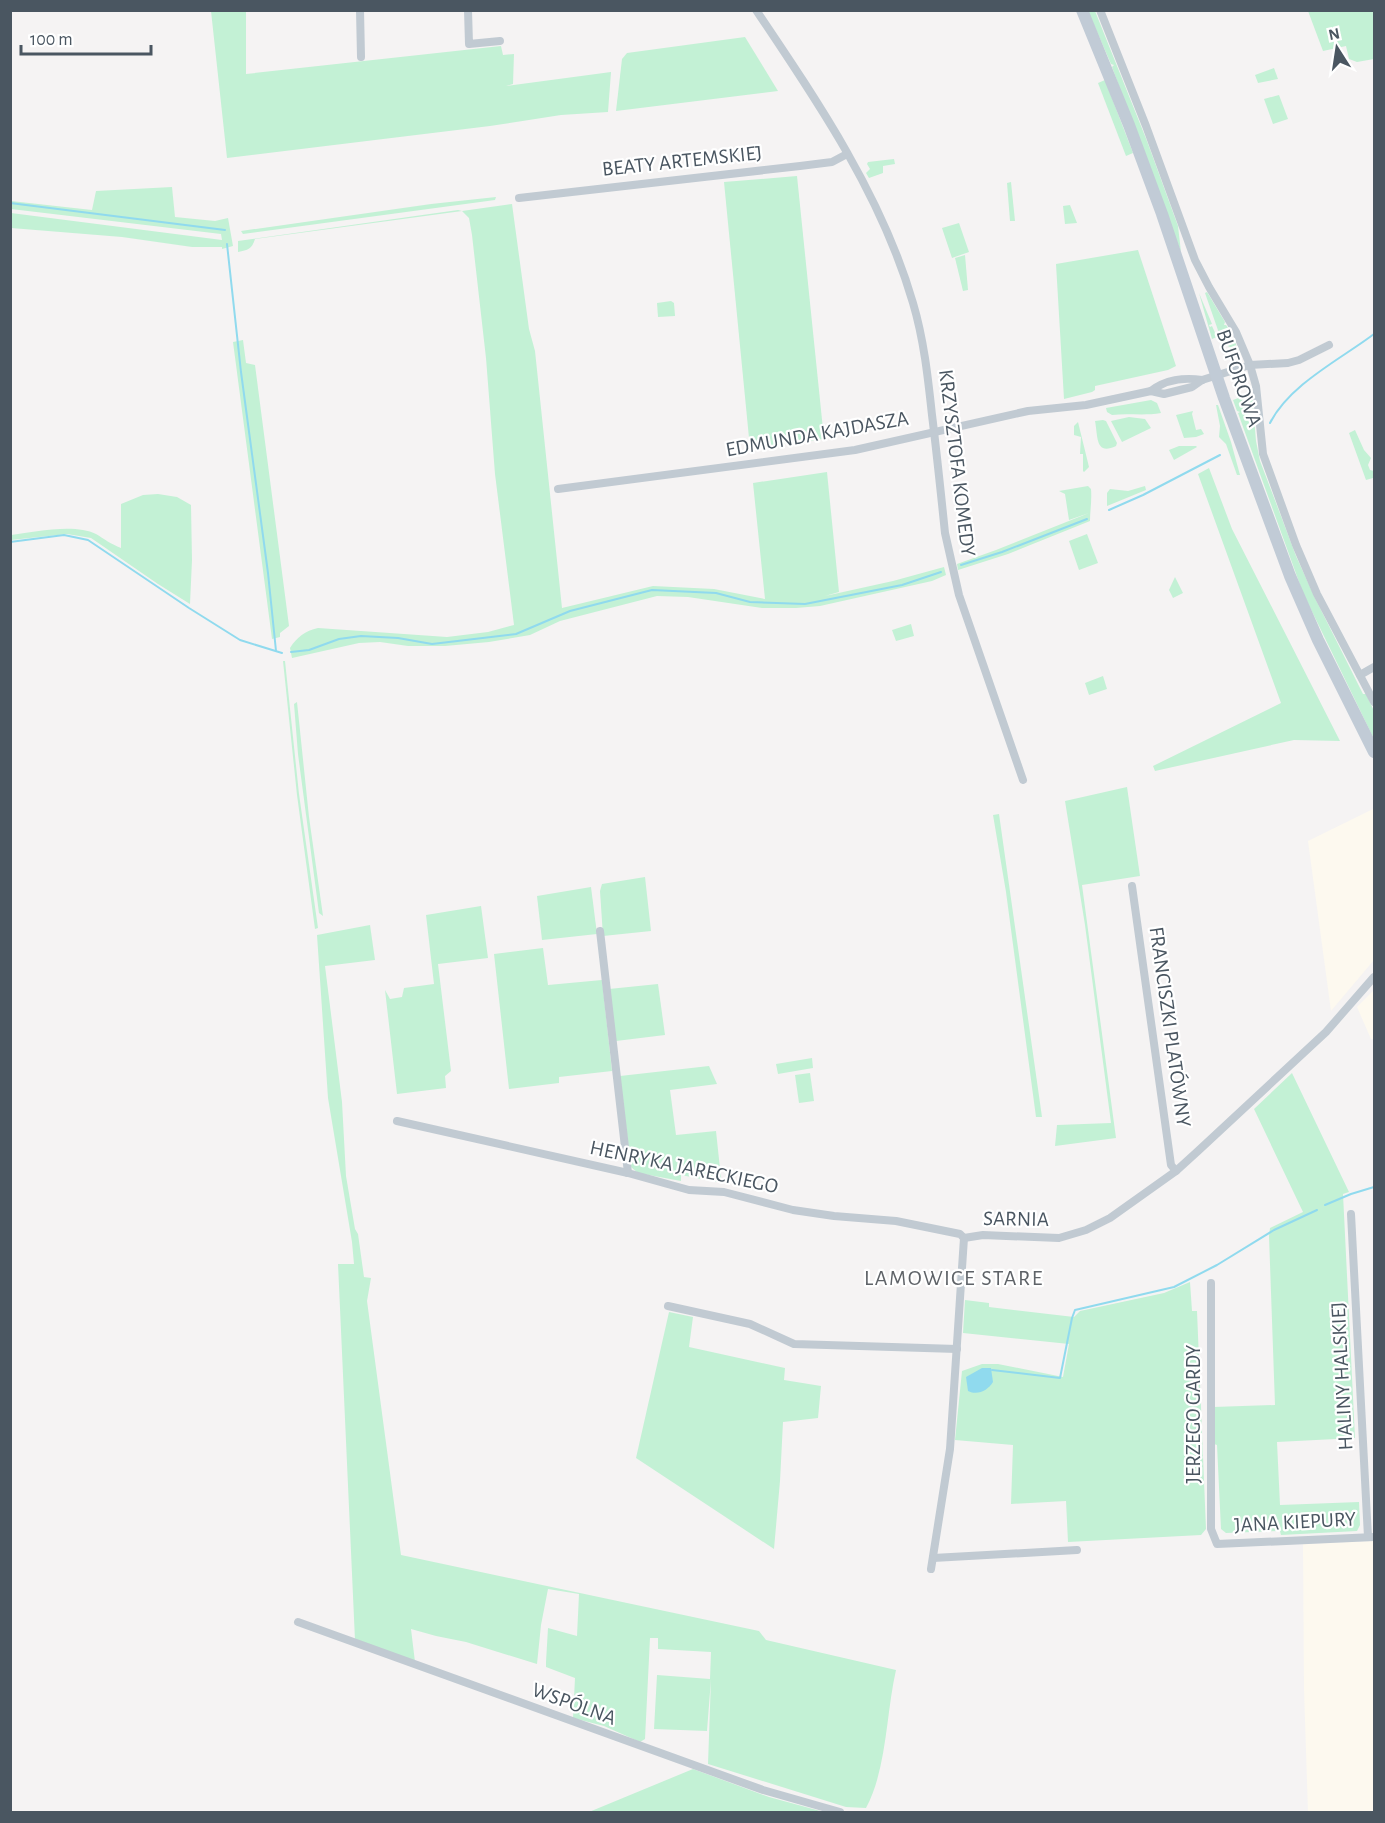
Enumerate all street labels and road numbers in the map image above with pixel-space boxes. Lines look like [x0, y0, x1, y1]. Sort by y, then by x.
street label: BEATY ARTEMSKIEJ [601, 142, 763, 180]
street label: BUFOROWA [1213, 326, 1265, 430]
street label: KRZYSZTOFA KOMEDY [935, 368, 979, 558]
street label: EDMUNDA KAJDASZA [724, 408, 910, 460]
street label: FRANCISZKI PLATÓWNY [1146, 925, 1196, 1129]
street label: HENRYKA JARECKIEGO [588, 1137, 780, 1197]
street label: SARNIA [983, 1208, 1049, 1230]
street label: HALINY HALSKIEJ [1328, 1301, 1356, 1451]
street label: JERZEGO GARDY [1183, 1345, 1204, 1483]
street label: JANA KIEPURY [1234, 1508, 1356, 1536]
street label: WSPÓLNA [529, 1677, 620, 1729]

